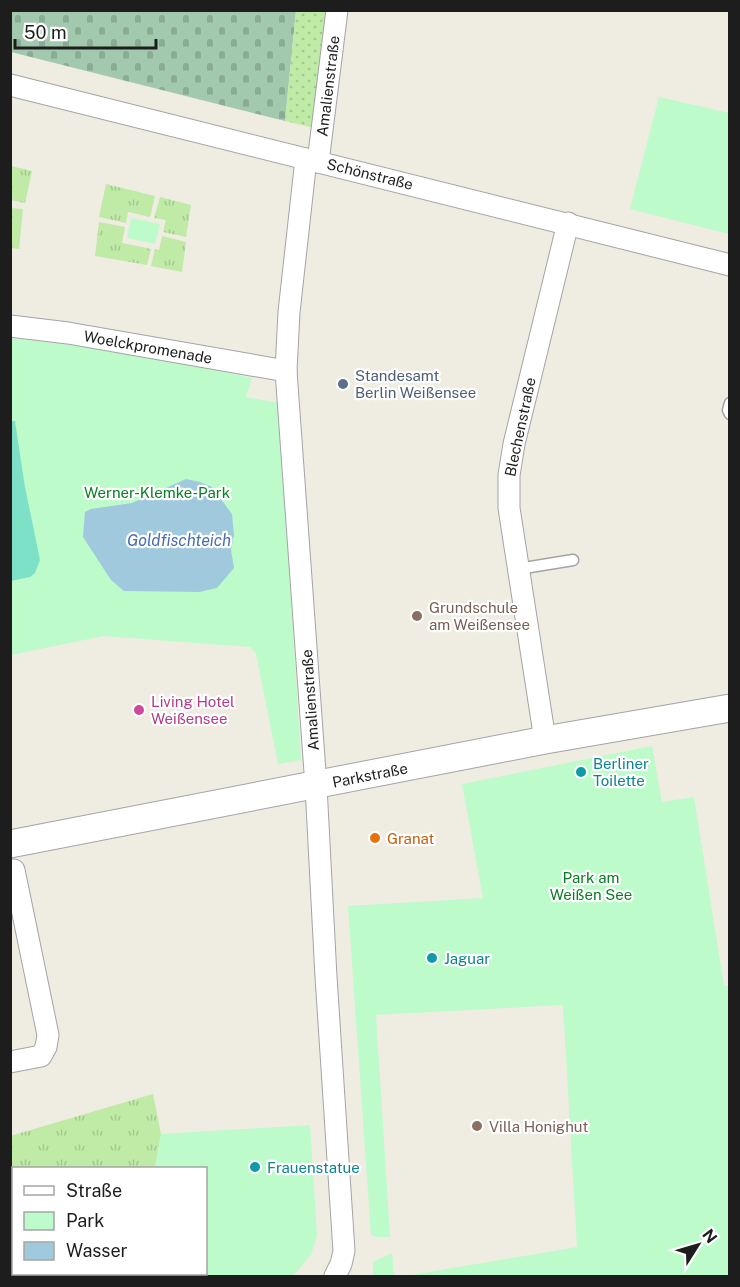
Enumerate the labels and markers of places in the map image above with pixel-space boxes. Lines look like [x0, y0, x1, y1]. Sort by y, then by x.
place label: Standesamt Berlin Weißensee [355, 367, 476, 401]
marker: Standesamt Berlin Weißensee [336, 377, 350, 391]
place label: Grundschule am Weißensee [429, 599, 530, 633]
marker: Grundschule am Weißensee [410, 609, 424, 623]
place label: Living Hotel Weißensee [151, 693, 235, 727]
marker: Living Hotel Weißensee [132, 703, 146, 717]
place label: Berliner Toilette [593, 755, 649, 789]
marker: Berliner Toilette [574, 765, 588, 779]
place label: Granat [387, 830, 434, 847]
marker: Granat [368, 831, 382, 845]
place label: Jaguar [444, 950, 490, 967]
marker: Jaguar [425, 951, 439, 965]
place label: Villa Honighut [489, 1118, 589, 1135]
marker: Villa Honighut [470, 1119, 484, 1133]
place label: Frauenstatue [267, 1159, 360, 1176]
marker: Frauenstatue [248, 1160, 262, 1174]

